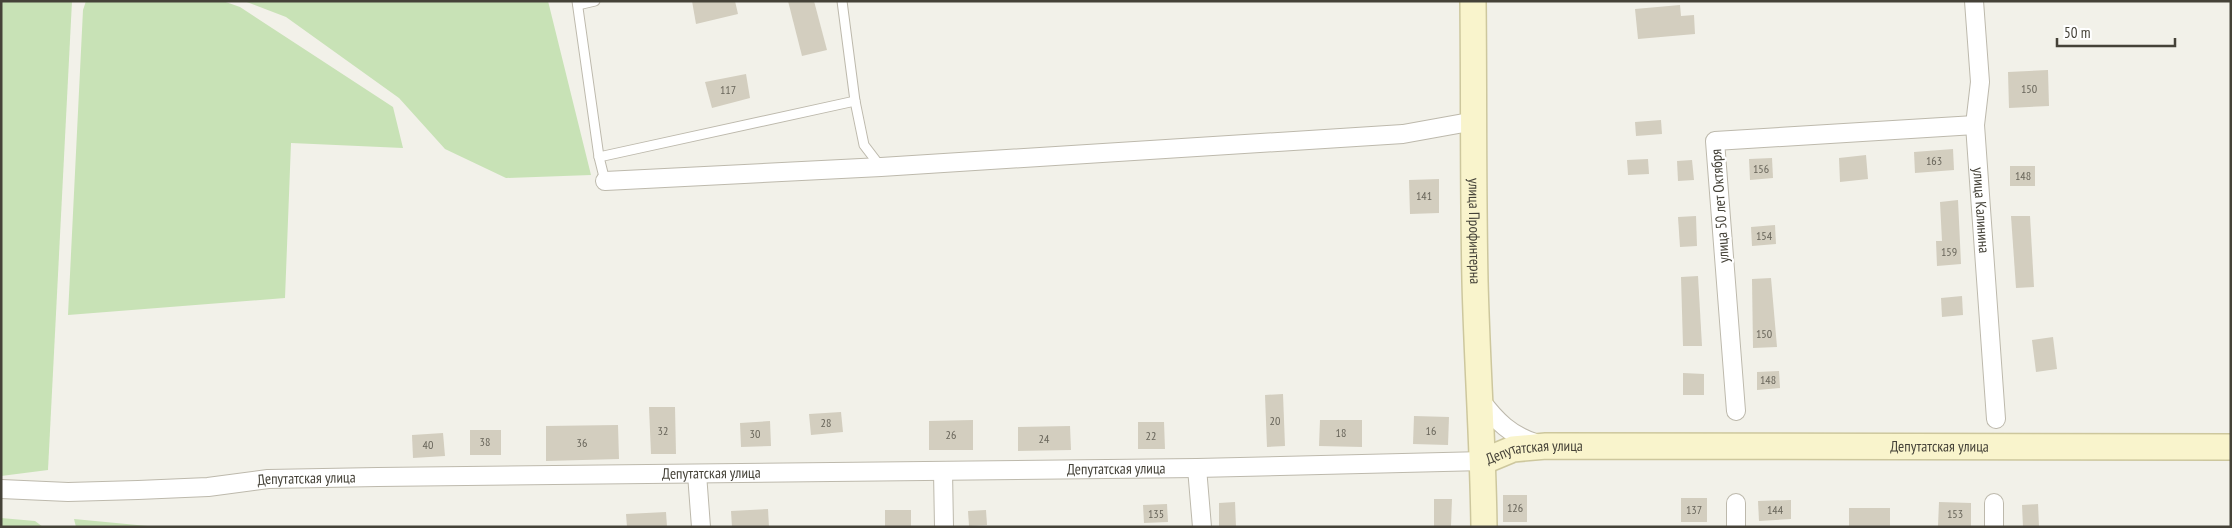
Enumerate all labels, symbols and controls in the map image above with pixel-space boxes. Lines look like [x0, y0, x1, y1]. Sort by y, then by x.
scale bar [2057, 15, 2174, 47]
text: 50 m [2064, 23, 2090, 42]
house number: 150 [2021, 81, 2037, 96]
house number: 117 [720, 82, 736, 97]
street label: улица 50 лет Октября [1706, 148, 1733, 264]
house number: 163 [1926, 153, 1942, 168]
house number: 156 [1753, 161, 1769, 176]
street label: улица Калинина [1969, 167, 1994, 254]
house number: 148 [2015, 168, 2031, 183]
street label: улица Профинтерна [1465, 178, 1485, 284]
house number: 141 [1416, 188, 1432, 203]
house number: 154 [1756, 228, 1773, 243]
house number: 159 [1941, 244, 1957, 259]
house number: 150 [1756, 326, 1772, 341]
house number: 148 [1760, 372, 1776, 387]
house number: 20 [1270, 413, 1280, 428]
house number: 28 [821, 415, 831, 430]
house number: 32 [658, 423, 668, 438]
house number: 16 [1426, 423, 1436, 438]
house number: 18 [1336, 425, 1346, 440]
house number: 30 [750, 426, 760, 441]
house number: 26 [946, 427, 956, 442]
house number: 22 [1146, 428, 1156, 443]
house number: 24 [1039, 431, 1050, 446]
house number: 38 [480, 434, 490, 449]
house number: 36 [577, 435, 587, 450]
street label: Депутатская улица [1483, 436, 1583, 468]
house number: 40 [423, 437, 433, 452]
street label: Депутатская улица [1890, 437, 1989, 456]
street label: Депутатская улица [1067, 458, 1166, 478]
street label: Депутатская улица [662, 463, 761, 483]
street label: Депутатская улица [256, 467, 356, 489]
house number: 126 [1507, 500, 1523, 515]
house number: 137 [1686, 502, 1702, 517]
house number: 144 [1767, 502, 1784, 517]
house number: 135 [1148, 506, 1164, 521]
house number: 153 [1947, 506, 1963, 521]

